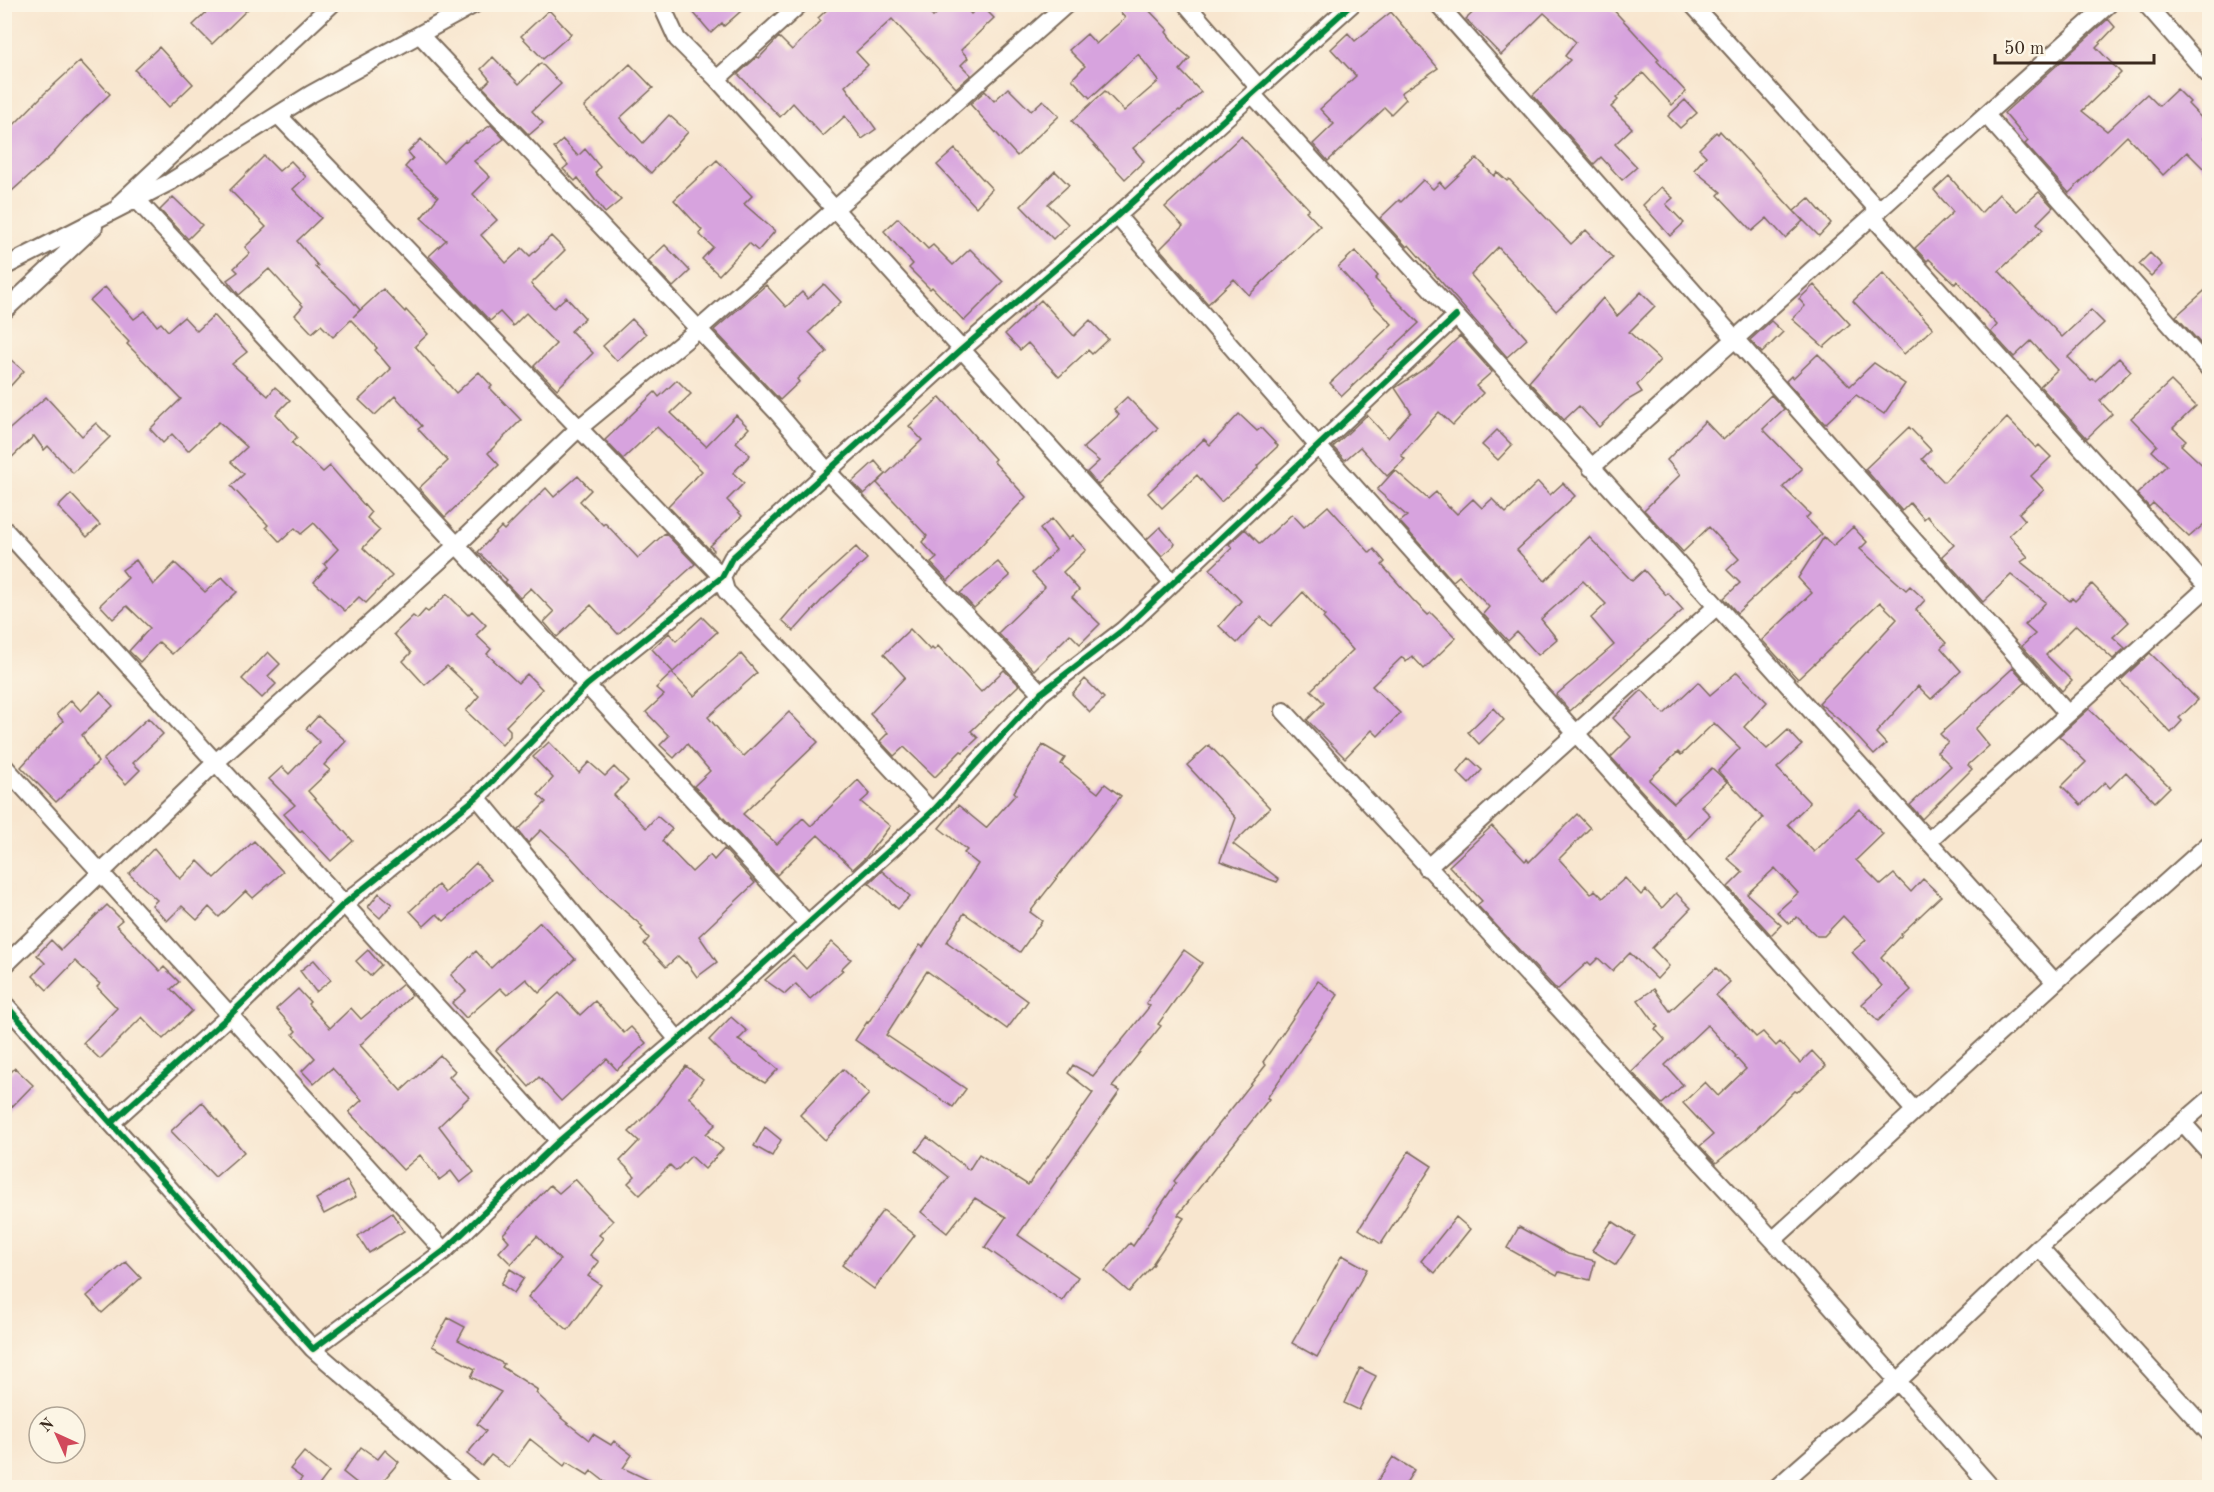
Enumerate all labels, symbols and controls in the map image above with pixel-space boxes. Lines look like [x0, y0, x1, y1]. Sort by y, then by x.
scale bar [1995, 27, 2154, 65]
text: 50 m [2004, 40, 2044, 58]
north arrow [27, 1405, 87, 1465]
text: N [38, 1415, 58, 1436]

